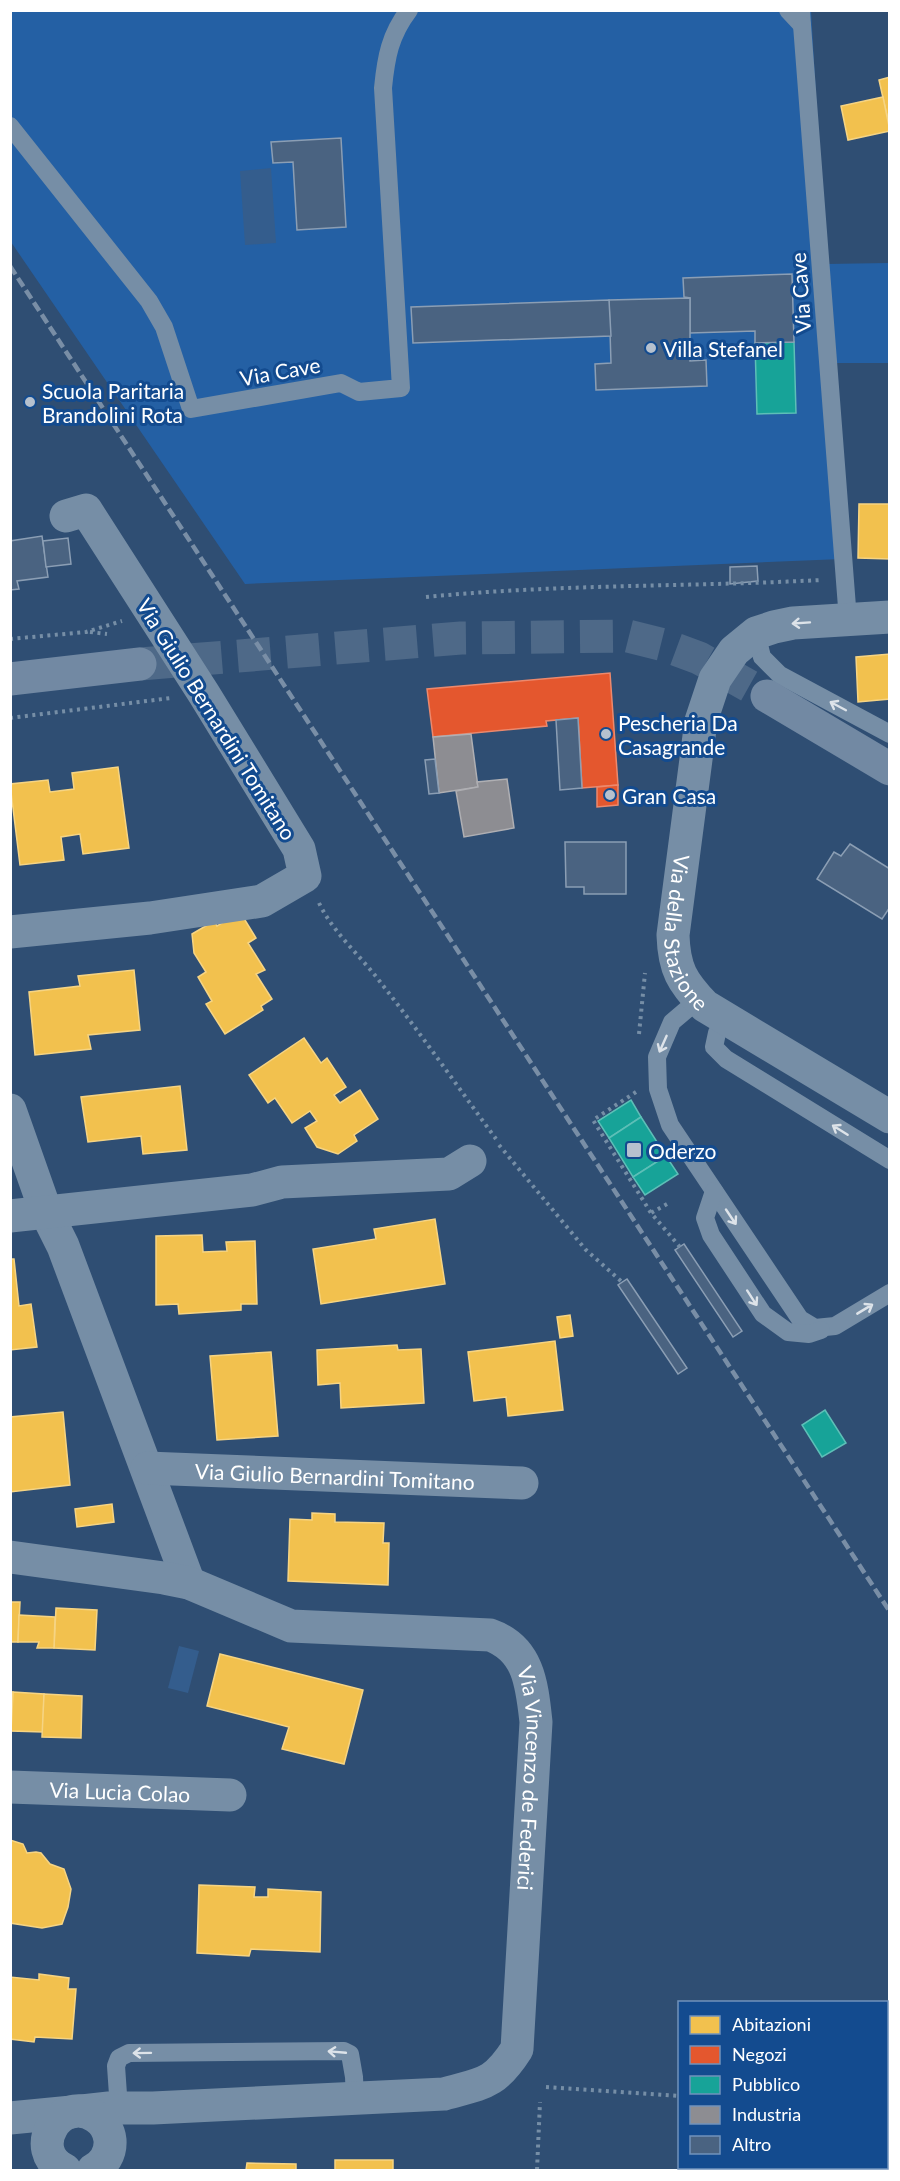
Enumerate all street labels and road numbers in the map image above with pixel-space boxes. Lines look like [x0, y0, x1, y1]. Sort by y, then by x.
street label: Via Cave [785, 252, 815, 334]
street label: Via Cave [238, 352, 322, 390]
street label: Via Giulio Bernardini Tomitano [132, 594, 302, 844]
street label: Via della Stazione [660, 853, 714, 1015]
street label: Via Giulio Bernardini Tomitano [194, 1457, 475, 1494]
street label: Via Vincenzo de Federici [513, 1662, 549, 1891]
street label: Via Lucia Colao [49, 1776, 191, 1806]

